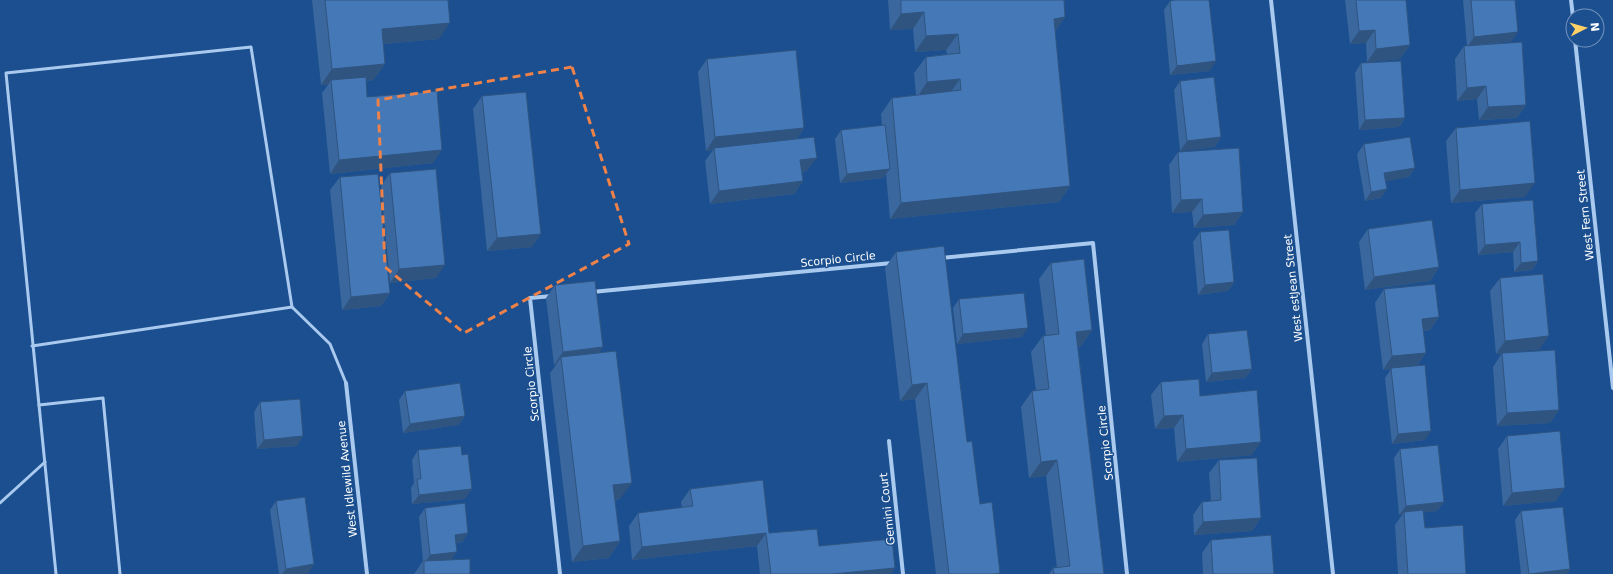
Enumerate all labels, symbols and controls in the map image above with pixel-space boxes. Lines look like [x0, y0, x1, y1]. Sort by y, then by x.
north arrow [1565, 8, 1605, 48]
text: N [1588, 22, 1601, 32]
street label: West Fern Street [1574, 168, 1597, 261]
street label: West estJean Street [1281, 233, 1306, 342]
street label: Scorpio Circle [800, 249, 876, 270]
street label: Scorpio Circle [521, 346, 542, 422]
street label: Scorpio Circle [1095, 405, 1116, 481]
street label: West Idlewild Avenue [335, 420, 360, 538]
street label: Gemini Court [877, 471, 898, 546]

